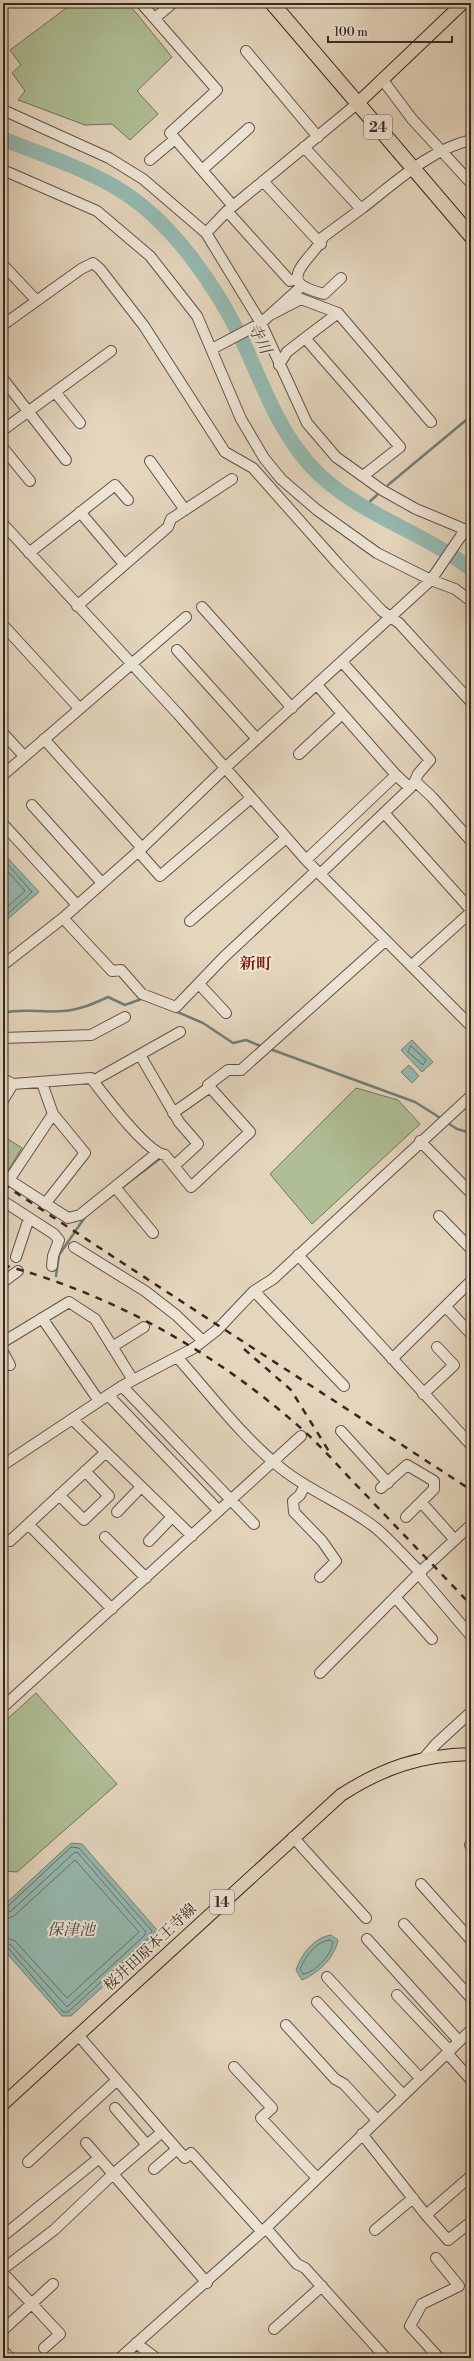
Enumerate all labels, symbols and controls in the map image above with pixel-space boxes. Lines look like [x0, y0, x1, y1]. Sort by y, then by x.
scale bar [328, 18, 452, 44]
text: 100 m [334, 25, 368, 40]
road number: 24 [364, 115, 392, 139]
water label: 寺川 [243, 320, 276, 359]
district label: 新町 [239, 954, 272, 974]
road number: 14 [210, 1890, 234, 1914]
street label: 桜井田原本王寺線 [100, 1899, 201, 1995]
water label: 保津池 [47, 1920, 97, 1940]

